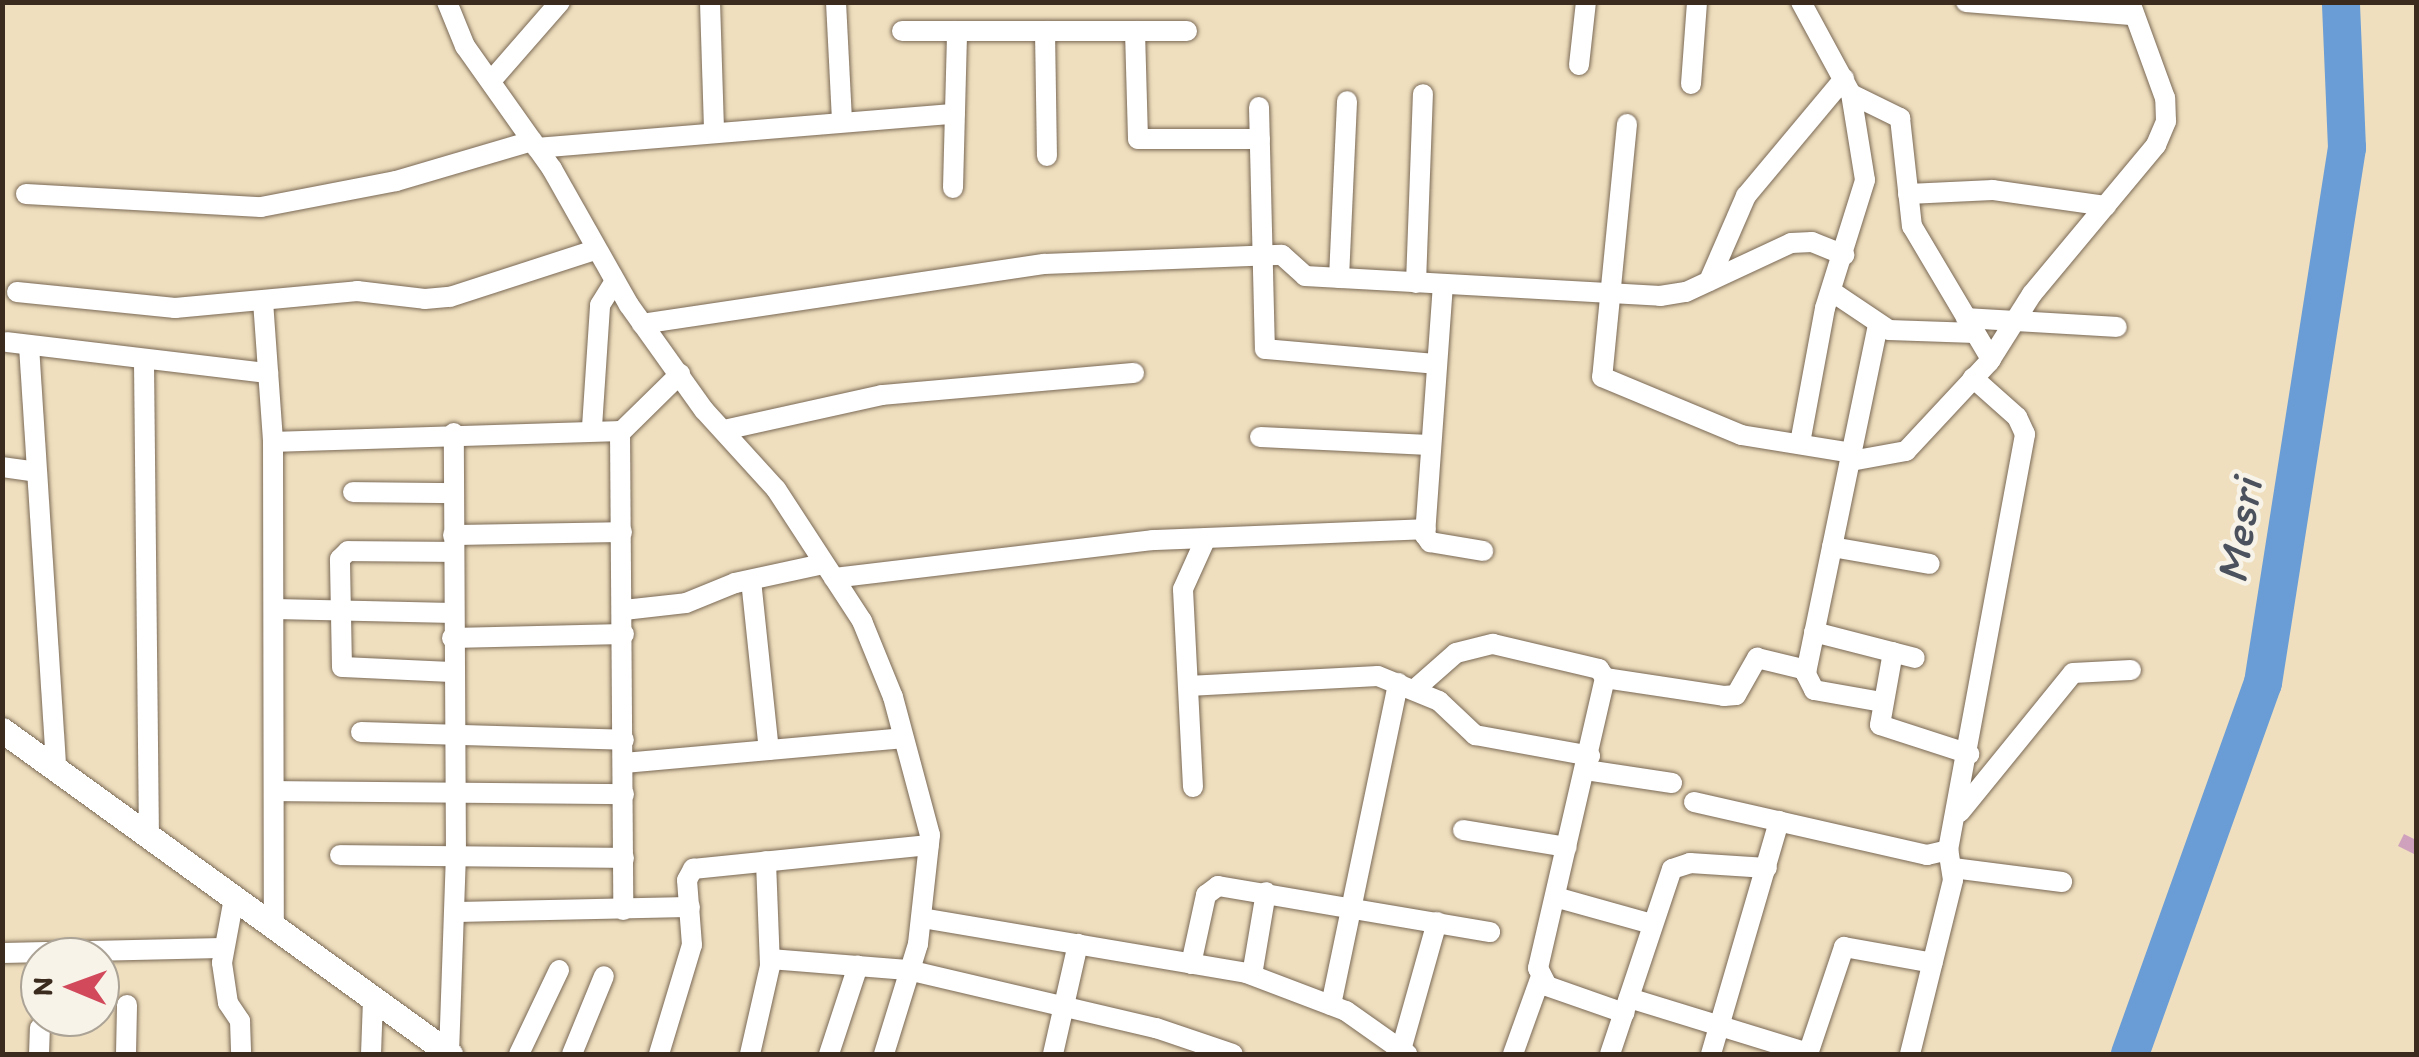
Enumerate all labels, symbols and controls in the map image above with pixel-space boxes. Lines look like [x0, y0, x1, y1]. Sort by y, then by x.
water label: Mesri [2204, 475, 2274, 587]
north arrow [20, 937, 120, 1037]
text: N [25, 977, 59, 996]

